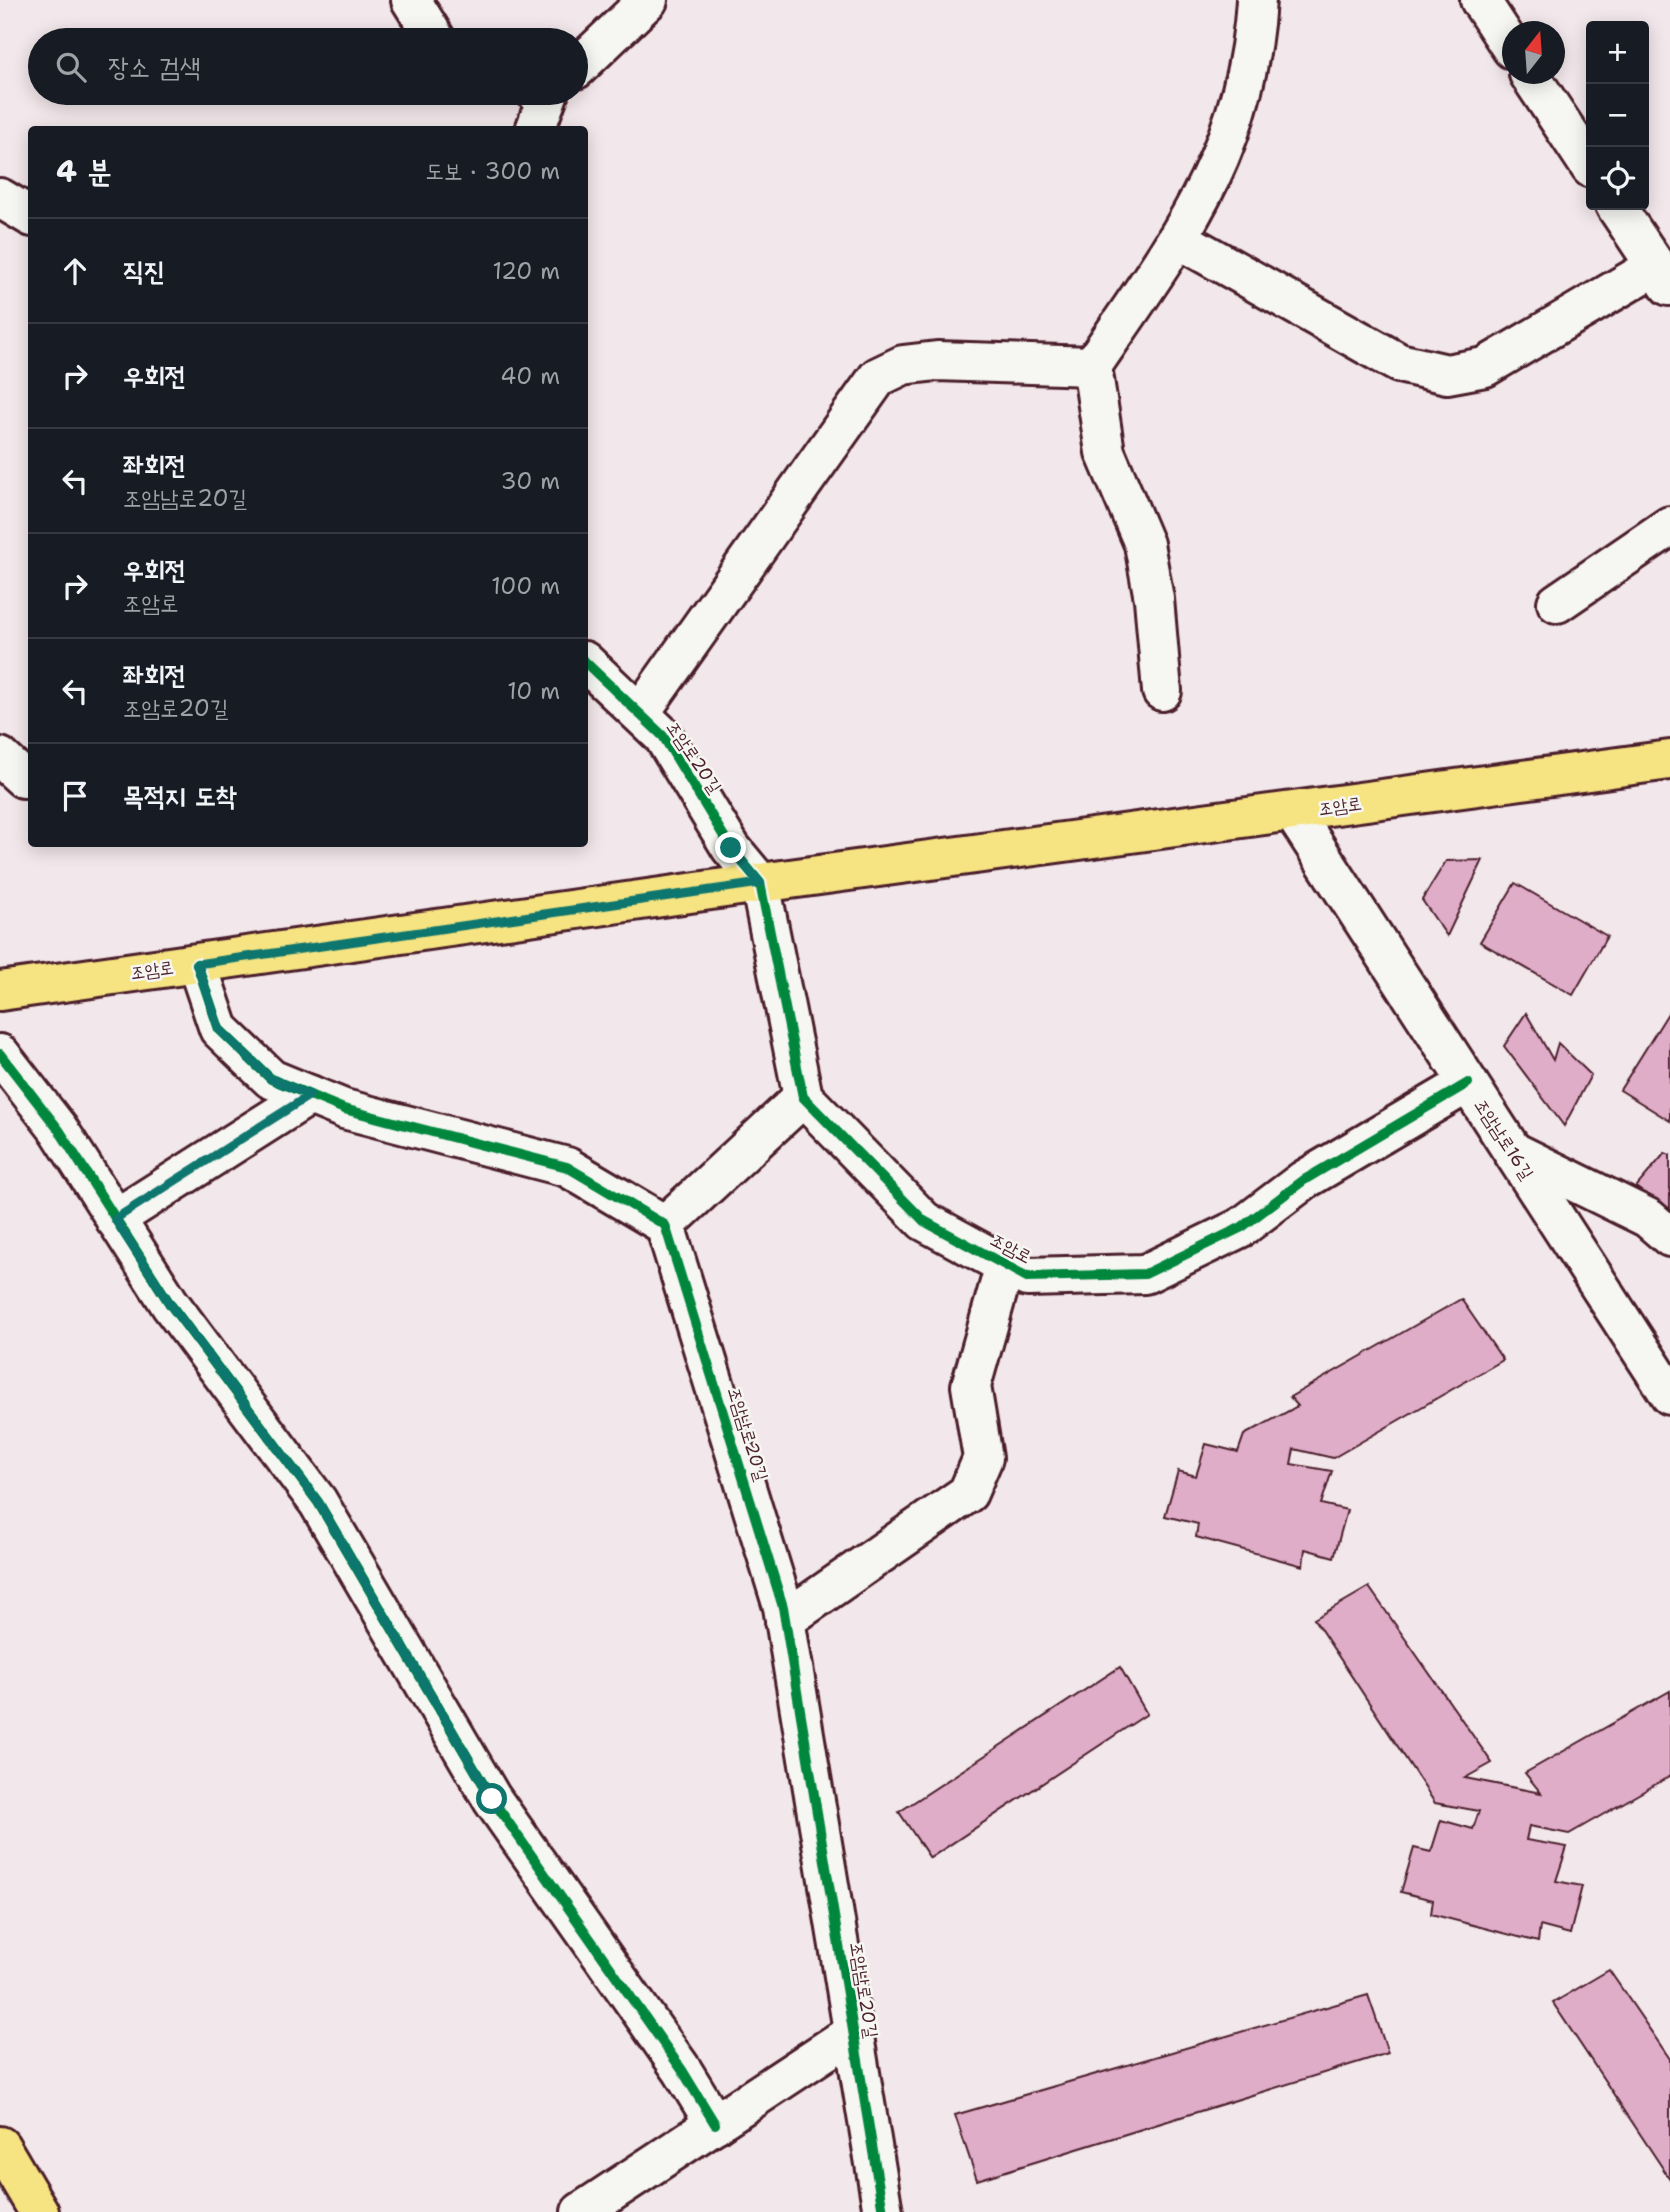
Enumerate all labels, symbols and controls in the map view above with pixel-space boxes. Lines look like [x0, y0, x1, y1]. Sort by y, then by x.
north arrow [1502, 21, 1565, 84]
map controls [1586, 21, 1649, 210]
button: + [1586, 21, 1649, 84]
search box [28, 28, 588, 105]
icon: search [52, 48, 90, 86]
text: 장소 검색 [108, 49, 201, 84]
button: − [1586, 84, 1649, 147]
button: locate [1586, 147, 1649, 210]
text: 4 분 [56, 151, 111, 192]
text: 도보 · 300 m [425, 156, 560, 186]
icon: ahead [56, 252, 94, 290]
text: 직진 [123, 253, 165, 288]
text: 120 m [492, 256, 560, 286]
icon: right [56, 357, 94, 395]
text: 우회전 [123, 358, 186, 393]
text: 40 m [500, 361, 560, 391]
text: 좌회전 [123, 447, 186, 482]
icon: left [56, 462, 94, 500]
text: 30 m [501, 466, 560, 496]
text: 조암남로20길 [123, 483, 247, 513]
text: 우회전 [123, 552, 186, 587]
icon: right [56, 567, 94, 605]
text: 100 m [491, 571, 560, 601]
text: 조암로 [123, 588, 179, 618]
text: 좌회전 [123, 657, 186, 692]
icon: left [56, 672, 94, 710]
text: 10 m [507, 676, 560, 706]
text: 조암로20길 [123, 693, 228, 723]
street label: 조암로20길 [661, 716, 727, 798]
icon: arrive [56, 777, 94, 815]
text: 목적지 도착 [123, 778, 237, 813]
street label: 조암로 [1317, 791, 1363, 821]
route end [715, 832, 746, 863]
street label: 조암로 [129, 955, 175, 985]
street label: 조암남로16길 [1469, 1094, 1539, 1185]
street label: 조암로 [986, 1227, 1036, 1269]
street label: 조암남로20길 [722, 1384, 774, 1484]
route start [476, 1783, 507, 1814]
street label: 조암남로20길 [845, 1940, 884, 2040]

